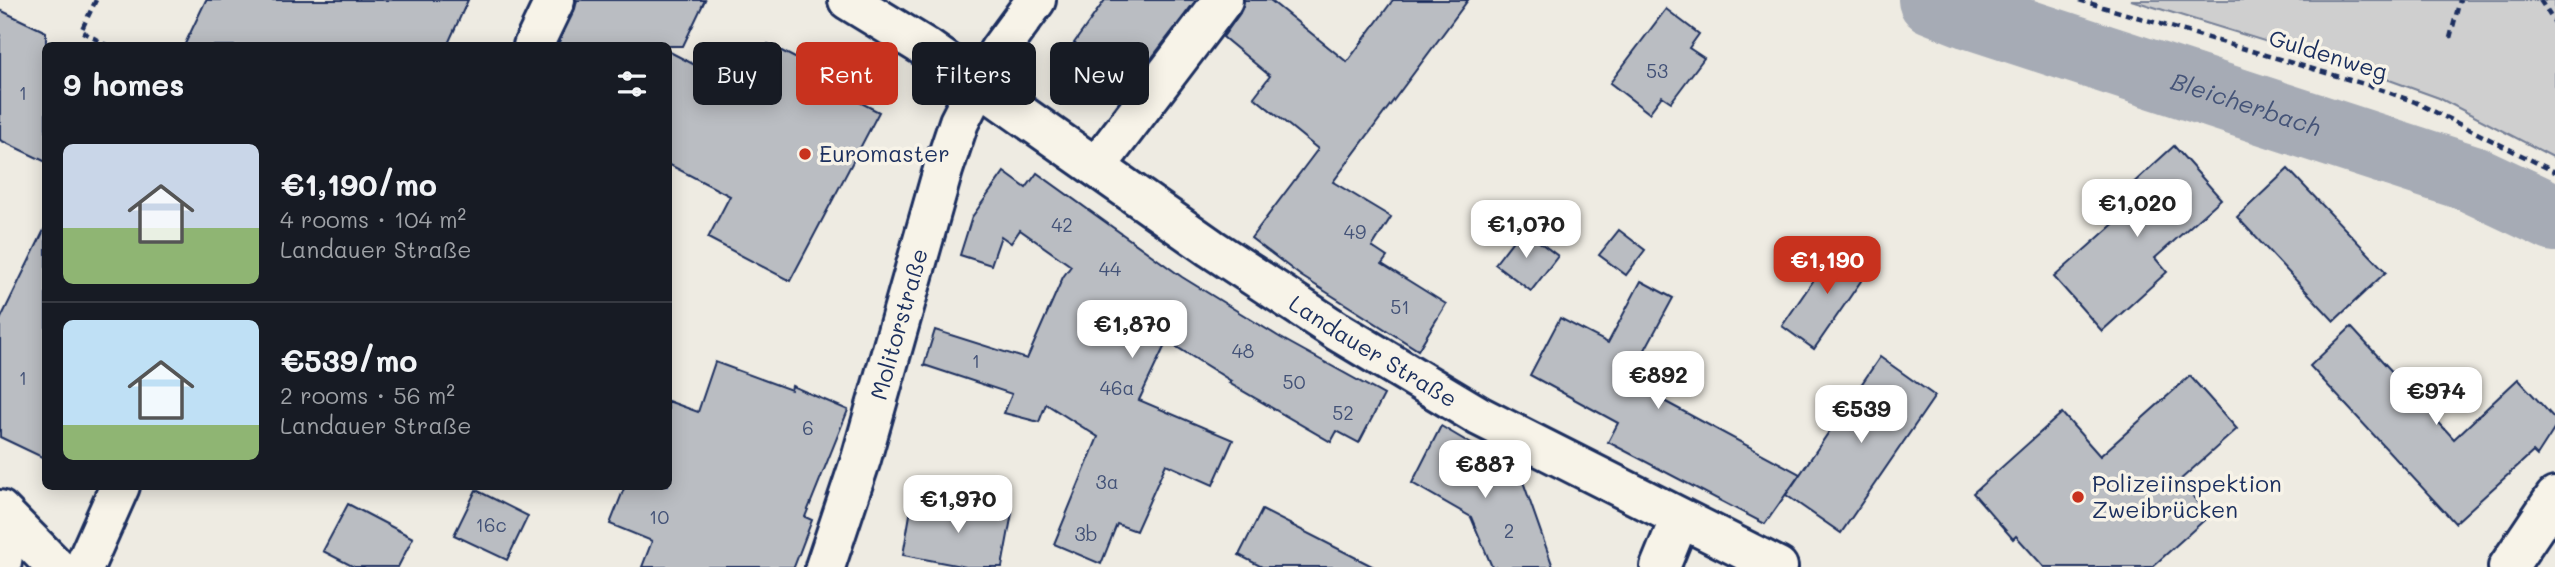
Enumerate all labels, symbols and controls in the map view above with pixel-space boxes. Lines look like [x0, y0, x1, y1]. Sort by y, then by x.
street label: Guldenweg [2265, 22, 2391, 86]
chip: Buy [693, 42, 782, 105]
chip: Rent [796, 42, 898, 105]
chip: Filters [912, 42, 1036, 105]
chip: New [1050, 42, 1149, 105]
house number: 53 [1646, 58, 1668, 83]
text: 9 homes [63, 64, 184, 104]
icon: filters [613, 65, 651, 103]
water label: Bleicherbach [2168, 65, 2325, 142]
house number: 1 [19, 80, 27, 105]
place label: Euromaster [819, 138, 950, 168]
marker: Euromaster [797, 146, 813, 162]
text: €1,190/mo [280, 164, 437, 204]
icon: home [119, 172, 203, 256]
pin: €1,020 [2080, 180, 2194, 239]
text: €1,020 [2098, 187, 2176, 217]
pin: €1,070 [1469, 201, 1583, 260]
text: 4 rooms · 104 m² [280, 204, 466, 234]
text: €1,070 [1487, 208, 1565, 238]
house number: 42 [1051, 212, 1073, 237]
house number: 49 [1344, 219, 1366, 244]
text: Landauer Straße [280, 234, 472, 264]
pin: €1,190 [1770, 236, 1884, 296]
text: €1,190 [1790, 244, 1864, 274]
street label: Molitorstraße [863, 245, 934, 403]
house number: 44 [1099, 256, 1121, 281]
street label: Landauer Straße [1284, 288, 1463, 413]
house number: 51 [1390, 294, 1410, 319]
pin: €1,870 [1075, 300, 1189, 360]
text: €1,870 [1093, 308, 1171, 338]
house number: 48 [1232, 338, 1254, 363]
text: €539/mo [280, 340, 417, 380]
icon: home [119, 348, 203, 432]
house number: 1 [972, 348, 980, 373]
pin: €892 [1617, 352, 1699, 411]
text: €892 [1628, 359, 1688, 389]
house number: 1 [19, 365, 27, 390]
pin: €974 [2395, 368, 2477, 427]
house number: 50 [1283, 369, 1306, 394]
house number: 46a [1100, 375, 1134, 400]
text: €974 [2406, 375, 2466, 405]
text: 2 rooms · 56 m² [280, 380, 455, 410]
pin: €539 [1820, 386, 1902, 445]
text: €539 [1831, 393, 1891, 423]
house number: 52 [1332, 400, 1354, 425]
text: Landauer Straße [280, 410, 472, 440]
house number: 6 [802, 415, 814, 440]
pin: €887 [1444, 440, 1526, 500]
text: €887 [1455, 448, 1515, 478]
place label: Polizeiinspektion Zweibrücken [2092, 468, 2282, 524]
house number: 3a [1096, 469, 1118, 494]
pin: €1,970 [901, 476, 1015, 535]
text: €1,970 [919, 483, 997, 513]
marker: Polizeiinspektion Zweibrücken [2070, 489, 2086, 505]
house number: 10 [649, 504, 669, 529]
house number: 16c [475, 512, 507, 537]
house number: 2 [1504, 518, 1514, 543]
house number: 3b [1074, 521, 1098, 546]

